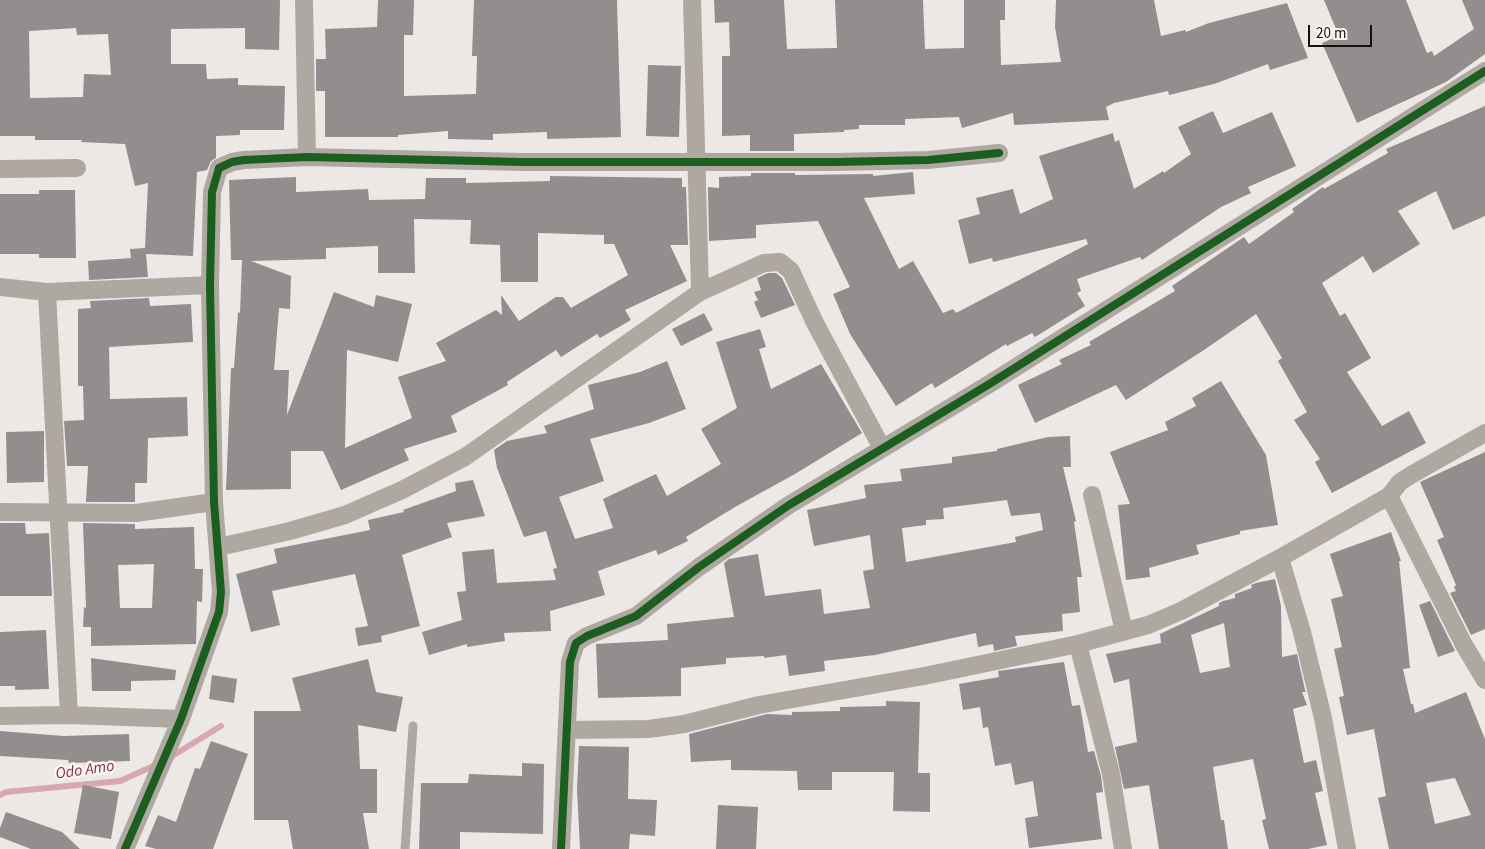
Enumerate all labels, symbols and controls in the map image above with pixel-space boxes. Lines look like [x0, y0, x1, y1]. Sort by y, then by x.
scale bar [1310, 15, 1374, 47]
text: 20 m [1316, 23, 1346, 44]
water label: Odo Amo [54, 757, 116, 785]

